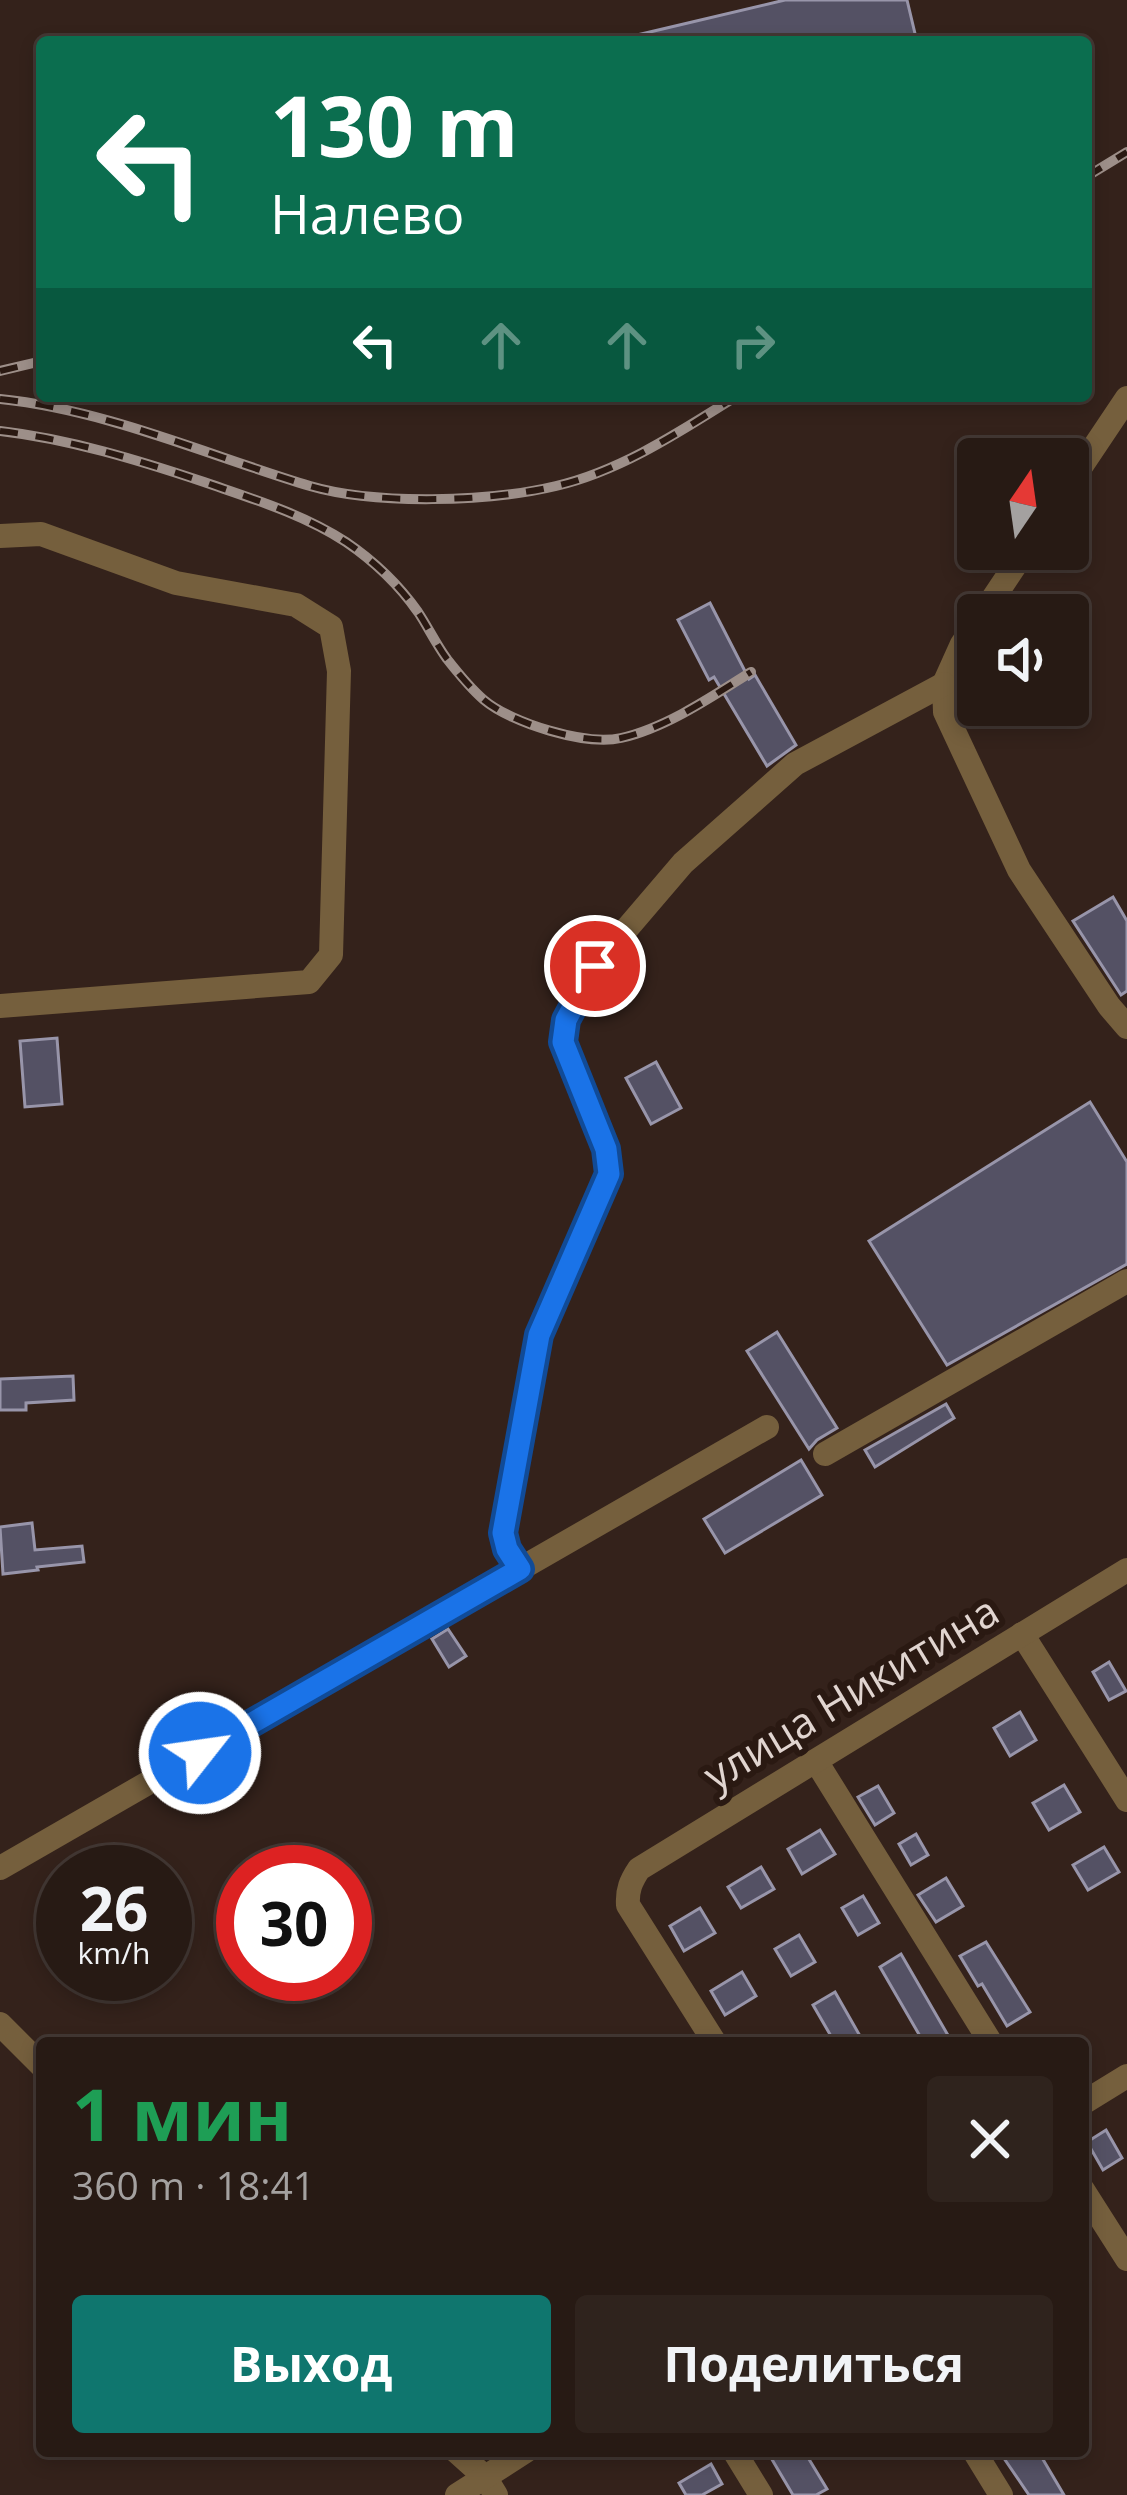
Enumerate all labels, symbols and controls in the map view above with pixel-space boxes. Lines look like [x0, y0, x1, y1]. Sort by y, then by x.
text: 130 m [270, 67, 518, 182]
icon: left [72, 84, 228, 240]
text: Налево [270, 176, 465, 250]
icon: left [342, 312, 408, 378]
icon: ahead [468, 312, 534, 378]
icon: ahead [594, 312, 660, 378]
icon: right [720, 312, 786, 378]
north arrow [957, 438, 1089, 570]
map controls [957, 438, 1089, 726]
button: sound [957, 594, 1089, 726]
pin [544, 915, 646, 1017]
icon: arrive [562, 933, 628, 999]
street label: улица Никитина [692, 1581, 1008, 1802]
position arrow [137, 1690, 263, 1816]
speed limit sign: 30 [216, 1845, 372, 2001]
text: 26 [80, 1867, 148, 1949]
text: km/h [78, 1932, 150, 1973]
text: 1 мин [72, 2064, 292, 2162]
button: close [927, 2076, 1053, 2202]
text: 360 m · 18:41 [72, 2158, 315, 2211]
button: Выход [72, 2295, 551, 2433]
button: Поделиться [575, 2295, 1053, 2433]

